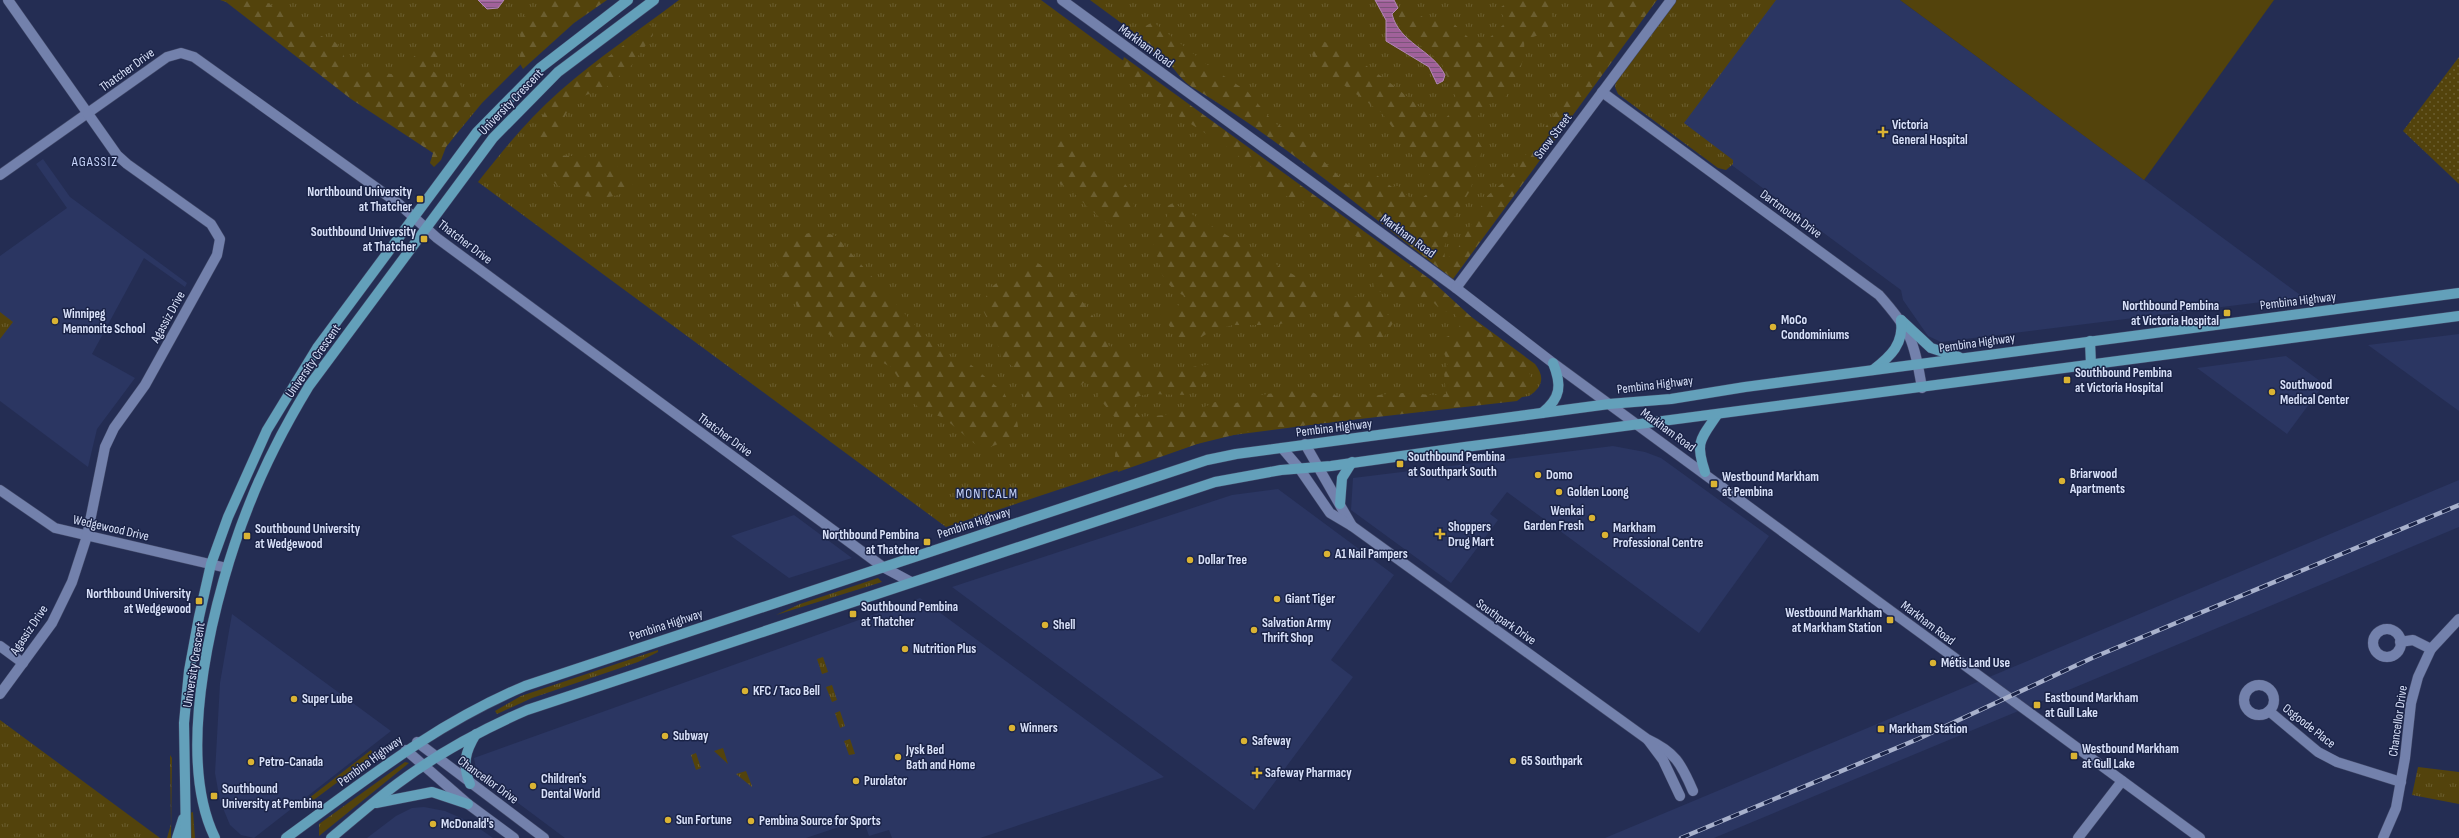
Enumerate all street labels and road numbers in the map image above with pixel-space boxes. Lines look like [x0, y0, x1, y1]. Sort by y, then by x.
street label: Markham Road [1115, 21, 1177, 71]
street label: Thatcher Drive [96, 45, 158, 95]
street label: University Crescent [475, 66, 547, 138]
street label: Snow Street [1531, 110, 1575, 162]
street label: Dartmouth Drive [1757, 186, 1825, 242]
street label: Markham Road [1377, 211, 1439, 261]
street label: Thatcher Drive [435, 216, 495, 268]
street label: Agassiz Drive [147, 288, 189, 347]
street label: Pembina Highway [2259, 288, 2337, 314]
street label: University Crescent [282, 321, 344, 401]
street label: Pembina Highway [1938, 330, 2016, 356]
street label: Pembina Highway [1616, 372, 1694, 398]
street label: Markham Road [1637, 405, 1699, 455]
street label: Thatcher Drive [694, 410, 756, 460]
street label: Pembina Highway [1295, 415, 1373, 441]
street label: Pembina Highway [935, 504, 1013, 542]
street label: Wedgewood Drive [71, 511, 151, 545]
street label: Southpark Drive [1473, 595, 1539, 649]
street label: Markham Road [1898, 597, 1958, 649]
street label: Agassiz Drive [6, 602, 52, 659]
street label: Pembina Highway [627, 606, 705, 644]
street label: University Crescent [179, 621, 209, 709]
street label: Chancellor Drive [2385, 684, 2411, 758]
street label: Osgoode Place [2279, 700, 2339, 752]
street label: Pembina Highway [334, 732, 406, 790]
street label: Chancellor Drive [454, 753, 522, 807]

